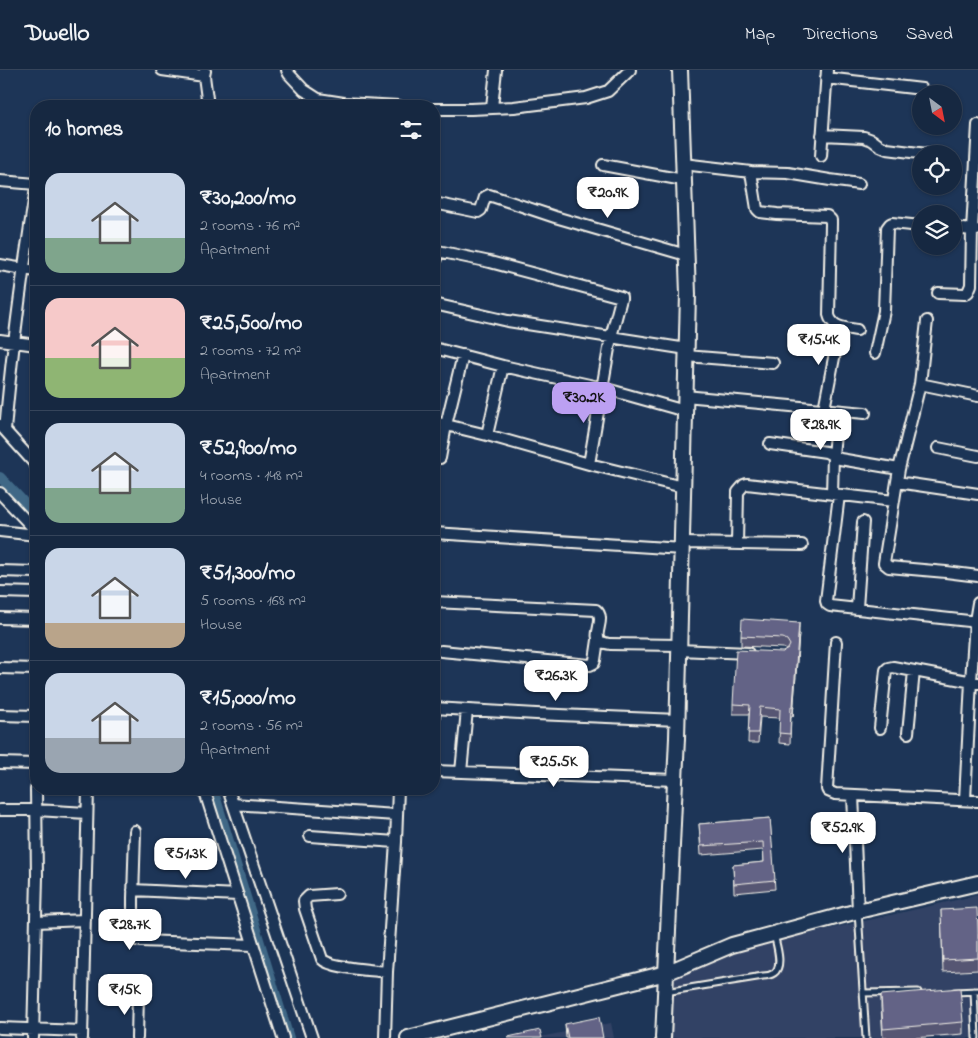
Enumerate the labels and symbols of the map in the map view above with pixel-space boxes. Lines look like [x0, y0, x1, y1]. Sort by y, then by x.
north arrow [912, 85, 962, 135]
pin: ₹20.9K [567, 176, 649, 219]
pin: ₹15.4K [778, 324, 860, 366]
pin: ₹30.2K [543, 382, 625, 424]
pin: ₹28.9K [780, 408, 862, 451]
pin: ₹26.3K [515, 660, 597, 702]
pin: ₹25.5K [513, 746, 595, 788]
pin: ₹52.9K [802, 812, 884, 854]
pin: ₹51.3K [145, 838, 227, 880]
pin: ₹28.7K [89, 908, 171, 951]
pin: ₹15K [95, 974, 155, 1016]

